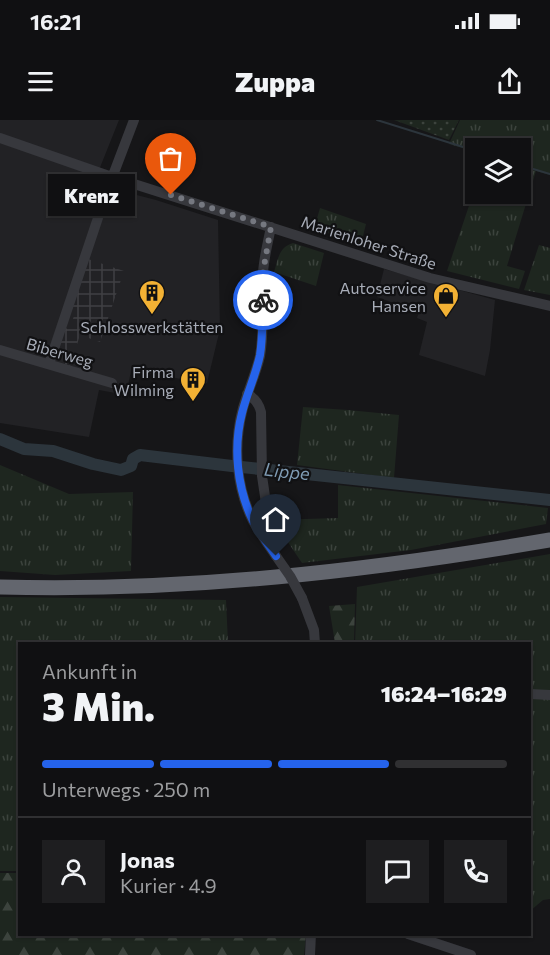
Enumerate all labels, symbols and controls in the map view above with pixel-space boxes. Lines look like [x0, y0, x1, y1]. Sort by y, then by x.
text: 16:21 [30, 8, 82, 35]
icon: menu [24, 65, 57, 98]
text: Zuppa [235, 65, 315, 98]
icon: share [493, 65, 526, 98]
pin [145, 133, 196, 195]
map controls [465, 138, 531, 204]
button: layers [465, 138, 531, 204]
icon: bag [154, 142, 187, 175]
callout: Krenz [48, 174, 135, 216]
text: Krenz [64, 183, 119, 207]
street label: Marienloher Straße [299, 211, 439, 273]
courier [233, 270, 293, 330]
building icon: Schlosswerkstätten [137, 278, 167, 316]
place label: Autoservice Hansen [340, 278, 426, 315]
shop icon: Autoservice Hansen [431, 281, 461, 319]
icon: bike [247, 284, 280, 317]
place label: Schlosswerkstätten [80, 317, 224, 336]
street label: Biberweg [25, 333, 96, 371]
place label: Firma Wilming [114, 362, 174, 399]
building icon: Firma Wilming [178, 365, 208, 403]
water label: Lippe [263, 458, 311, 484]
pin [250, 494, 301, 556]
icon: home [259, 503, 292, 536]
text: Ankunft in [42, 659, 137, 683]
text: 16:24–16:29 [381, 680, 507, 707]
text: 3 Min. [42, 681, 155, 729]
text: Unterwegs · 250 m [42, 777, 210, 801]
button: person [42, 840, 105, 903]
button: chat [366, 840, 429, 903]
button: phone [444, 840, 507, 903]
text: Jonas [120, 846, 175, 873]
text: Kurier · 4.9 [120, 873, 217, 897]

